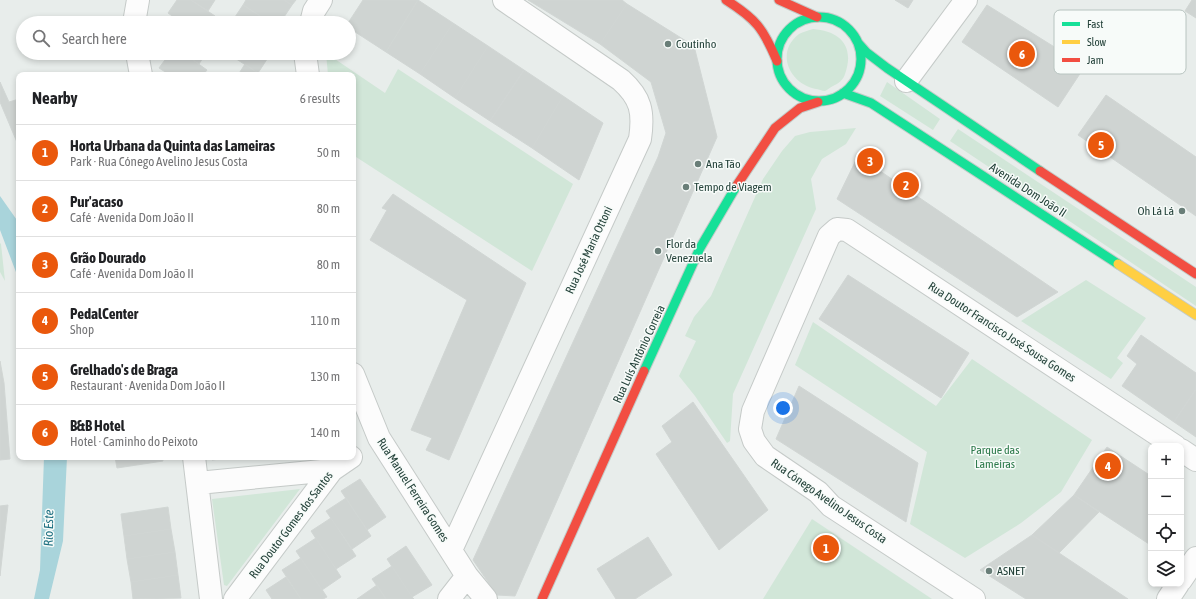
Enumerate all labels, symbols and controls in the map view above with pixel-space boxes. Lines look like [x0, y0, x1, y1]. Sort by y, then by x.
legend [1054, 10, 1186, 74]
search box [16, 16, 356, 60]
text: Fast [1087, 18, 1103, 30]
icon: search [30, 27, 52, 49]
text: Search here [62, 30, 127, 47]
text: Slow [1087, 36, 1106, 48]
place label: Coutinho [676, 37, 717, 51]
marker: Coutinho [663, 39, 673, 49]
pin: 6 [1009, 39, 1035, 69]
text: Jam [1087, 54, 1104, 66]
text: Nearby [32, 88, 78, 108]
text: 6 results [300, 91, 340, 106]
pin: 5 [1088, 130, 1114, 160]
text: Horta Urbana da Quinta das Lameiras [70, 137, 275, 154]
text: 1 [42, 145, 48, 160]
text: 50 m [317, 145, 340, 160]
pin: 3 [857, 146, 883, 176]
text: Park · Rua Cónego Avelino Jesus Costa [70, 154, 248, 169]
place label: Ana Tão [706, 157, 741, 171]
marker: Ana Tão [693, 159, 703, 169]
street label: Avenida Dom João II [987, 160, 1069, 220]
pin: 2 [893, 170, 919, 200]
place label: Tempo de Viagem [694, 180, 772, 194]
marker: Tempo de Viagem [681, 182, 691, 192]
text: Pur'acaso [70, 193, 123, 210]
text: 2 [42, 201, 48, 216]
text: 80 m [317, 201, 340, 216]
street label: Rua José Maria Ottoni [563, 204, 615, 296]
place label: Oh Lá Lá [1137, 204, 1174, 218]
marker: Oh Lá Lá [1177, 206, 1187, 216]
text: Café · Avenida Dom João II [70, 210, 194, 225]
place label: Flor da Venezuela [666, 237, 713, 265]
marker: Flor da Venezuela [653, 246, 663, 256]
text: Grão Dourado [70, 249, 146, 266]
text: 3 [42, 257, 48, 272]
text: 80 m [317, 257, 340, 272]
text: Café · Avenida Dom João II [70, 266, 194, 281]
street label: Rua Doutor Francisco José Sousa Gomes [926, 279, 1078, 385]
street label: Rua Luís António Correia [610, 303, 668, 405]
text: PedalCenter [70, 305, 138, 322]
text: 4 [42, 313, 48, 328]
text: 110 m [311, 313, 340, 328]
text: Shop [70, 322, 94, 337]
text: Grelhado's de Braga [70, 361, 178, 378]
text: 5 [42, 369, 48, 384]
text: 130 m [311, 369, 340, 384]
text: Restaurant · Avenida Dom João II [70, 378, 225, 393]
your location [773, 398, 793, 418]
text: B&B Hotel [70, 417, 125, 434]
text: 6 [42, 425, 48, 440]
text: 140 m [311, 425, 340, 440]
text: Hotel · Caminho do Peixoto [70, 434, 198, 449]
street label: Rua Manuel Ferreira Gomes [374, 436, 452, 544]
park label: Parque das Lameiras [971, 443, 1019, 471]
map controls [1148, 443, 1184, 587]
button: + [1148, 443, 1184, 479]
pin: 4 [1095, 451, 1121, 481]
street label: Rua Cónego Avelino Jesus Costa [768, 456, 890, 546]
street label: Rua Doutor Gomes dos Santos [246, 469, 336, 581]
button: − [1148, 479, 1184, 515]
water label: Rio Este [41, 509, 56, 547]
button: locate [1148, 515, 1184, 551]
pin: 1 [813, 533, 839, 563]
button: layers [1148, 551, 1184, 587]
place label: ASNET [997, 564, 1026, 578]
marker: ASNET [984, 566, 994, 576]

